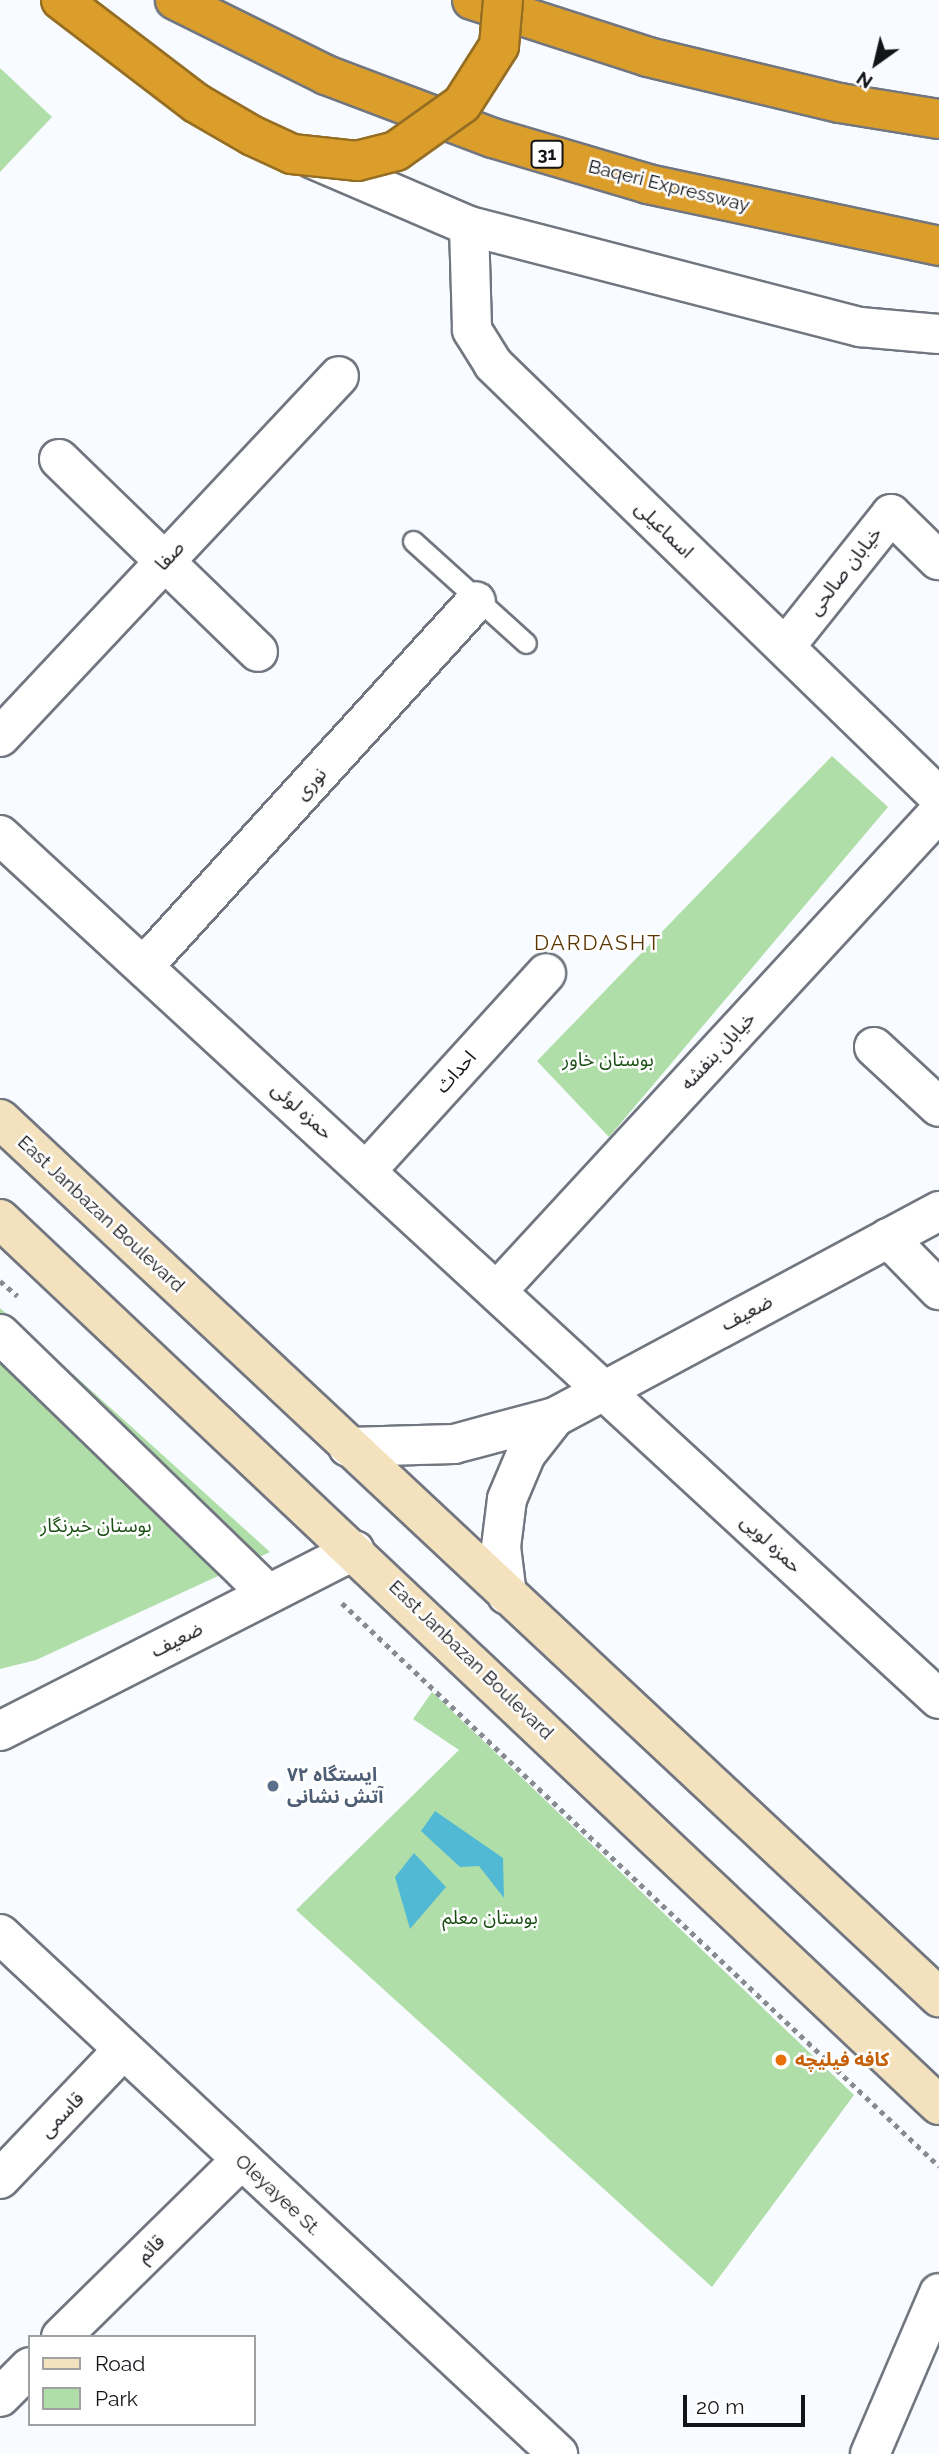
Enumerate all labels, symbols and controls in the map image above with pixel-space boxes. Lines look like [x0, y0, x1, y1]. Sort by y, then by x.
north arrow [841, 28, 911, 98]
text: N [852, 67, 876, 94]
road number: 31 [530, 140, 564, 168]
street label: Baqeri Expressway [586, 155, 752, 217]
street label: اسماعیلی [630, 497, 698, 563]
street label: خیابان صالحی [803, 522, 887, 620]
street label: صفا [151, 536, 189, 576]
street label: نوری [291, 763, 331, 805]
district label: DARDASHT [535, 930, 661, 956]
street label: خیابان بنفشه [676, 1007, 760, 1095]
street label: احداث [431, 1046, 481, 1098]
park label: بوستان خاور [562, 1049, 654, 1071]
street label: حمزه لوئی [267, 1078, 337, 1144]
street label: East Janbazan Boulevard [13, 1131, 189, 1297]
street label: ضعیف [717, 1290, 777, 1336]
street label: حمزه لویی [736, 1510, 806, 1578]
park label: بوستان خبرنگار [40, 1515, 152, 1537]
street label: East Janbazan Boulevard [384, 1575, 558, 1745]
street label: ضعیف [147, 1617, 207, 1663]
place label: ایستگاه ۷۲ آتش نشانی [287, 1764, 384, 1808]
marker: ایستگاه ۷۲ آتش نشانی [265, 1778, 281, 1794]
park label: بوستان معلم [442, 1907, 538, 1929]
place label: کافه فیلیچه [795, 2049, 889, 2071]
marker: کافه فیلیچه [773, 2052, 789, 2068]
street label: قاسمی [35, 2088, 89, 2142]
street label: Oleyayee St. [230, 2150, 326, 2240]
street label: قائم [132, 2230, 170, 2268]
legend [28, 2335, 256, 2426]
text: Road [95, 2351, 145, 2376]
scale bar [687, 2380, 810, 2424]
text: Park [95, 2386, 138, 2411]
text: 20 m [696, 2394, 744, 2419]

